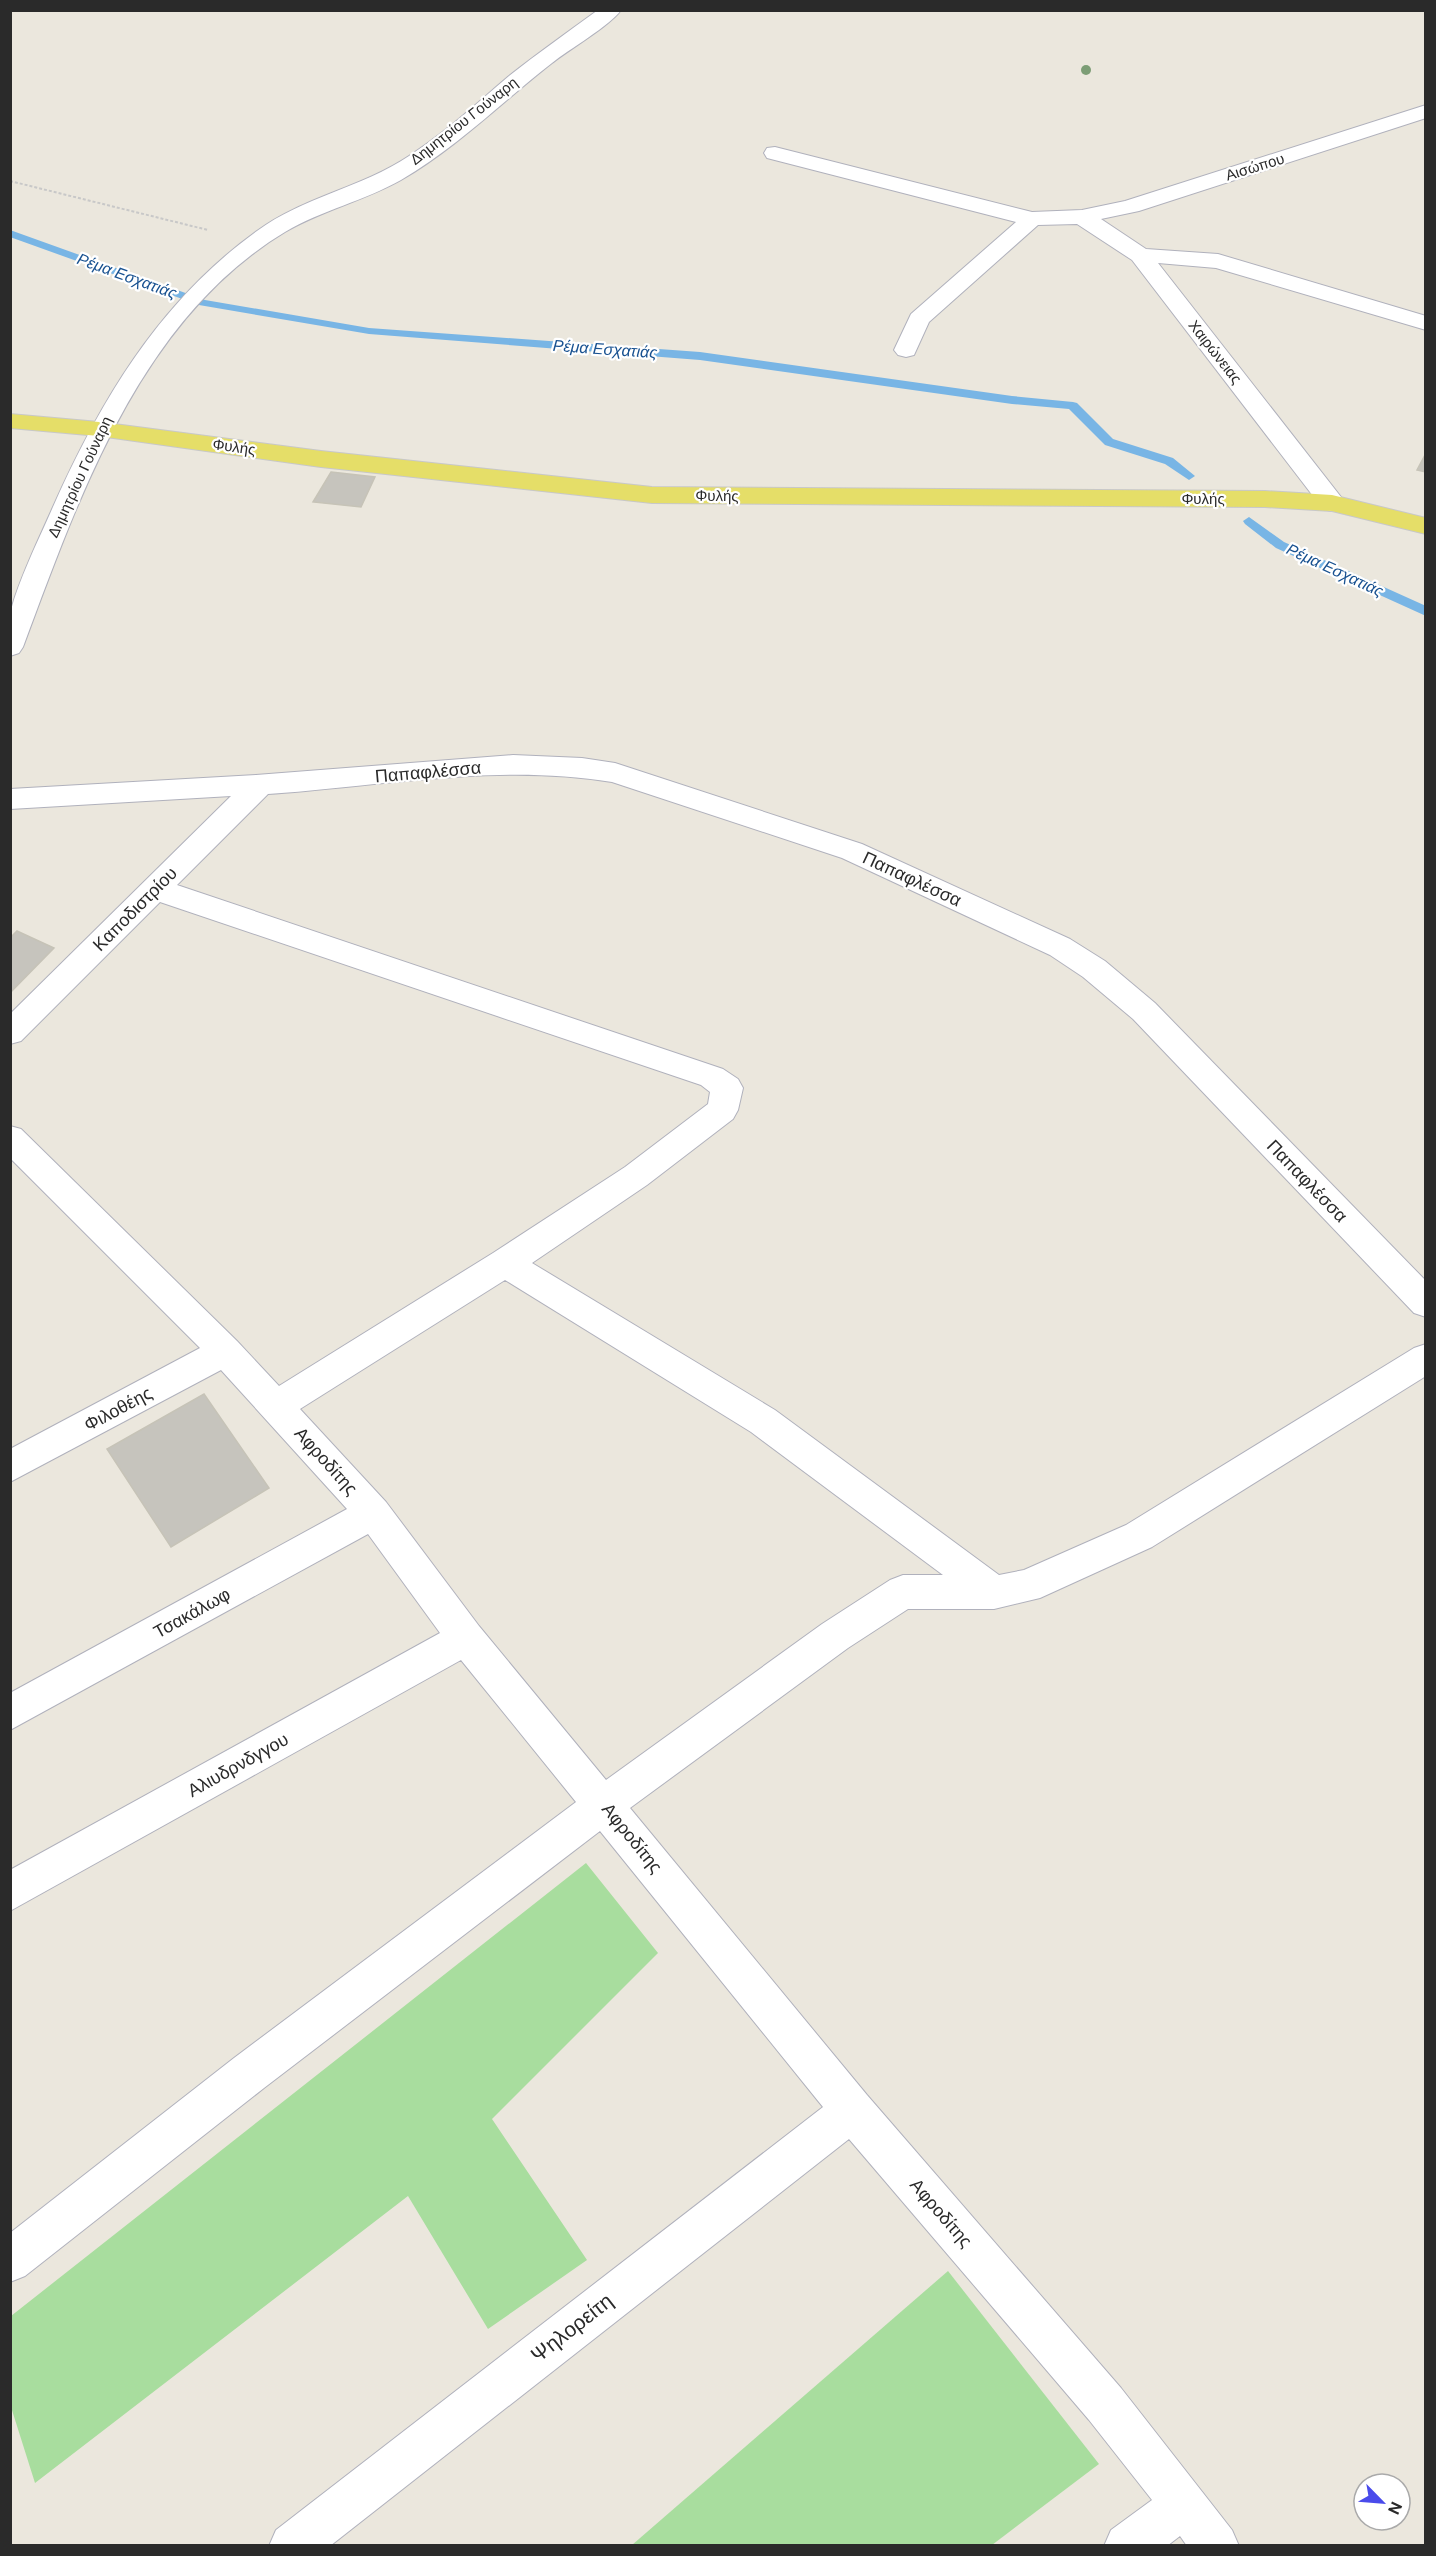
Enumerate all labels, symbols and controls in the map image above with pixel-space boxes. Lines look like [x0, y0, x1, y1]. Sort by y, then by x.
street label: Δημητρίου Γούναρη [406, 73, 522, 169]
street label: Αισώπου [1223, 149, 1287, 185]
water label: Ρέμα Εσχατιάς [74, 248, 180, 304]
street label: Χαιρώνειας [1184, 316, 1246, 388]
water label: Ρέμα Εσχατιάς [552, 335, 658, 363]
street label: Δημητρίου Γούναρη [43, 413, 117, 541]
street label: Φυλής [211, 434, 257, 460]
street label: Φυλής [695, 486, 739, 506]
street label: Φυλής [1181, 489, 1225, 509]
water label: Ρέμα Εσχατιάς [1283, 538, 1387, 602]
street label: Παπαφλέσσα [374, 755, 482, 789]
street label: Παπαφλέσσα [859, 846, 965, 912]
street label: Καποδιστρίου [88, 862, 182, 956]
street label: Παπαφλέσσα [1261, 1134, 1353, 1228]
street label: Φιλοθέης [80, 1381, 157, 1437]
street label: Αφροδίτης [289, 1422, 363, 1500]
street label: Τσακάλωφ [149, 1582, 235, 1644]
street label: Αλιυδρνδγγου [183, 1727, 293, 1803]
street label: Αφροδίτης [596, 1798, 668, 1878]
street label: Αφροδίτης [904, 2174, 978, 2253]
street label: Ψηλορείτη [525, 2287, 619, 2369]
north arrow [1352, 2472, 1412, 2532]
text: N [1383, 2498, 1407, 2518]

